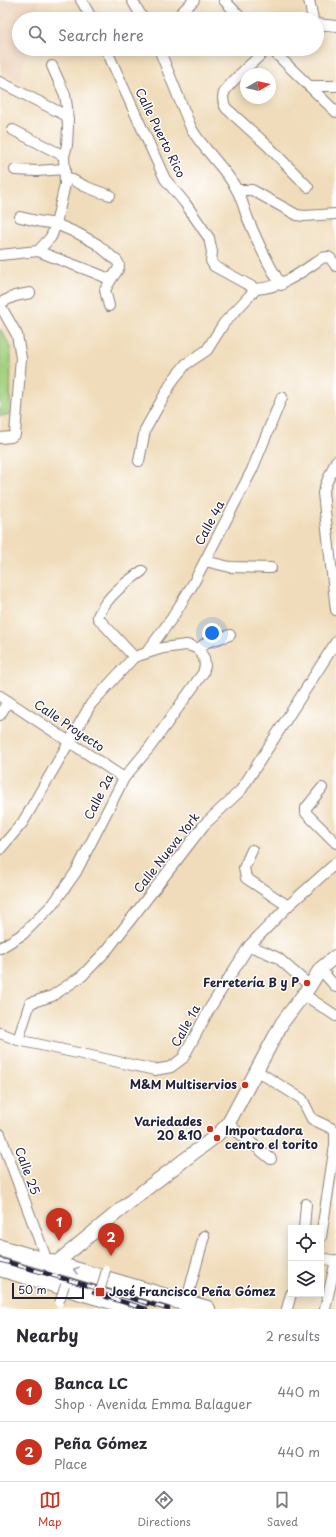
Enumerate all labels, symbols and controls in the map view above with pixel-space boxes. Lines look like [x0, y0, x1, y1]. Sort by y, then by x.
search box [12, 12, 324, 56]
icon: search [26, 23, 48, 45]
text: Search here [58, 23, 144, 46]
north arrow [240, 68, 276, 104]
street label: Calle Puerto Rico [131, 85, 191, 181]
street label: Calle 4a [190, 497, 229, 548]
your location [202, 623, 222, 643]
street label: Calle Proyecto [31, 695, 109, 756]
street label: Calle 2a [79, 770, 117, 822]
street label: Calle Nueva York [129, 808, 203, 896]
place label: Ferretería B y P [203, 973, 299, 991]
marker: Ferretería B y P [302, 978, 312, 988]
street label: Calle 1a [166, 1001, 204, 1050]
place label: M&M Multiservios [130, 1075, 237, 1093]
marker: M&M Multiservios [240, 1080, 250, 1090]
place label: Variedades 20 &10 [134, 1112, 202, 1144]
place label: Importadora centro el torito [225, 1121, 318, 1153]
marker: Variedades 20 &10 [205, 1124, 215, 1134]
marker: Importadora centro el torito [212, 1133, 222, 1143]
street label: Calle 25 [11, 1144, 45, 1197]
pin: 1 [46, 1208, 72, 1241]
pin: 2 [98, 1223, 124, 1256]
map controls [288, 1225, 324, 1297]
button: locate [288, 1225, 324, 1261]
button: layers [288, 1261, 324, 1297]
one-way arrow [73, 1266, 80, 1275]
scale bar [12, 1281, 84, 1300]
text: 50 m [18, 1281, 47, 1298]
place label: José Francisco Peña Gómez [109, 1282, 276, 1300]
marker: José Francisco Peña Gómez [94, 1286, 106, 1298]
text: Nearby [16, 1322, 78, 1348]
text: 2 results [266, 1326, 320, 1345]
text: Banca LC [54, 1371, 128, 1394]
text: 1 [26, 1382, 32, 1401]
text: 440 m [277, 1382, 320, 1401]
text: Shop · Avenida Emma Balaguer [54, 1394, 252, 1413]
text: Peña Gómez [54, 1431, 147, 1454]
text: 2 [24, 1442, 34, 1461]
text: 440 m [277, 1442, 320, 1461]
text: Place [54, 1454, 87, 1473]
tab: Map [38, 1489, 61, 1530]
tab: Directions [137, 1489, 191, 1530]
tab: Saved [267, 1489, 298, 1530]

